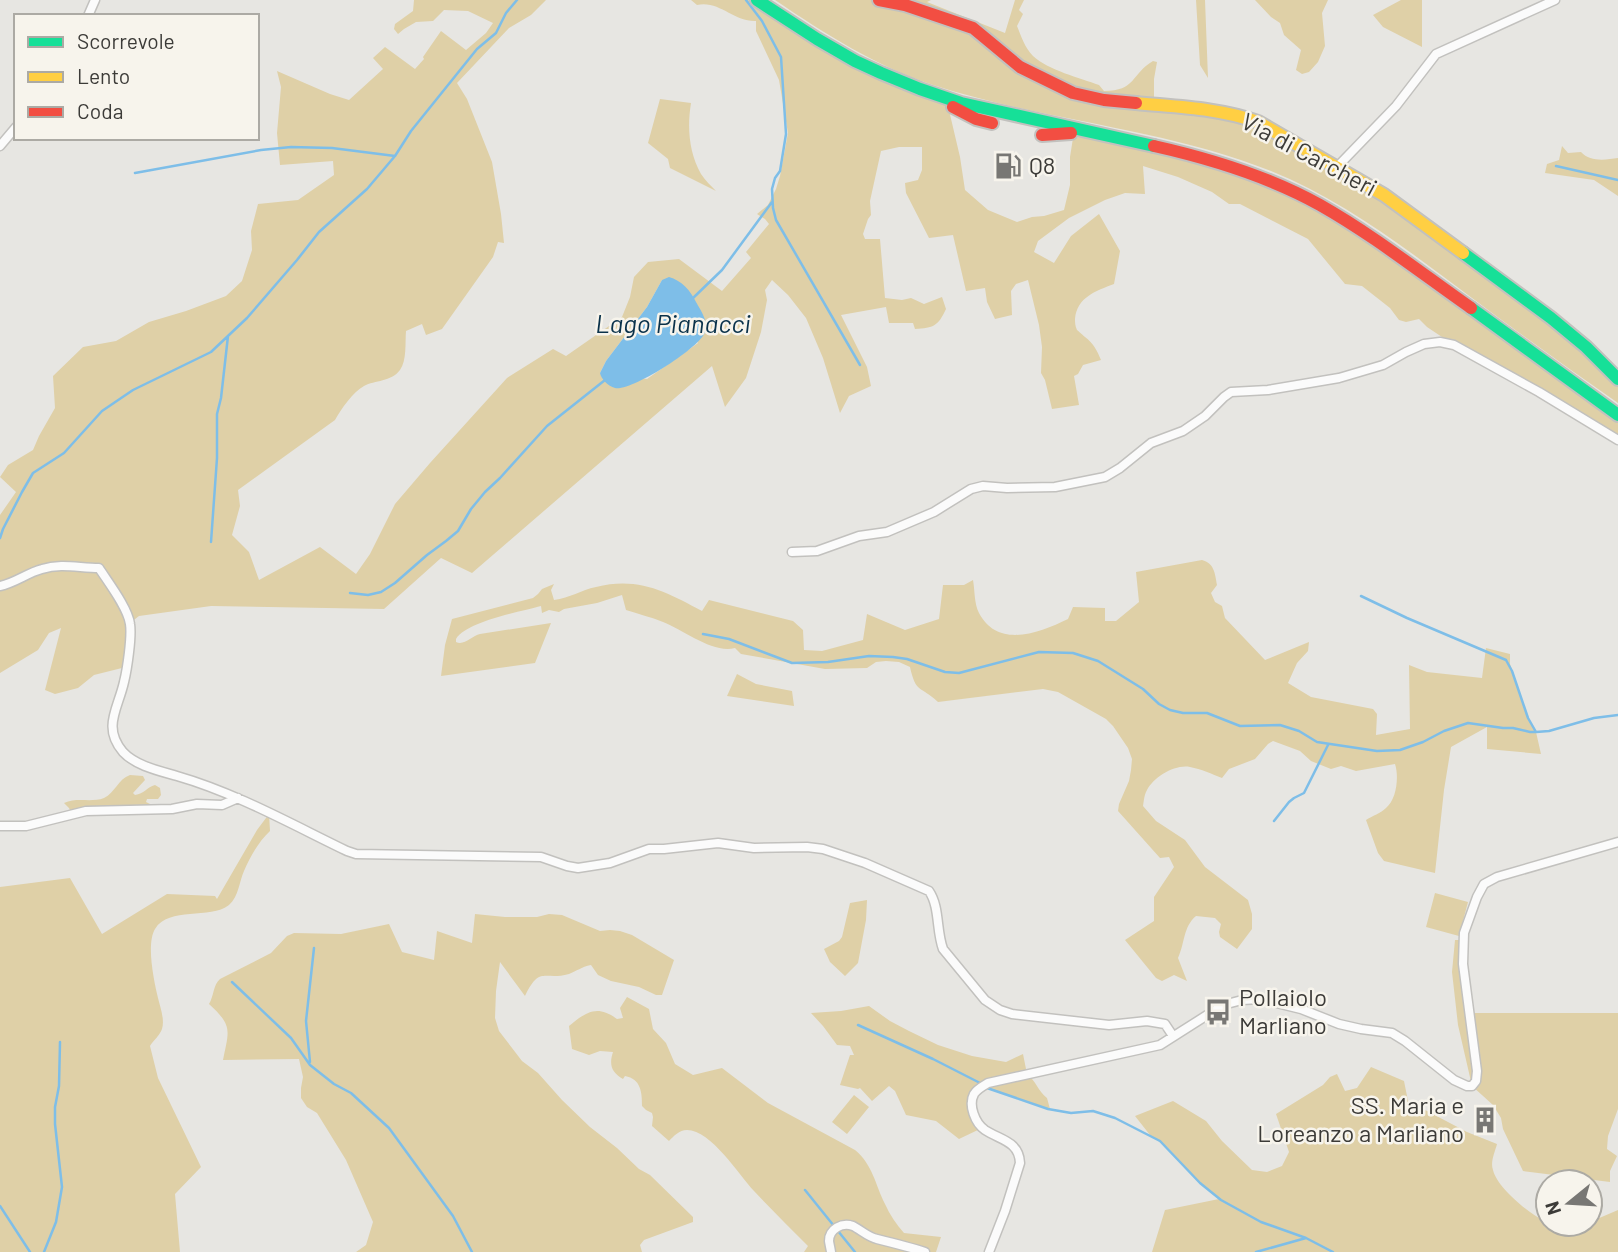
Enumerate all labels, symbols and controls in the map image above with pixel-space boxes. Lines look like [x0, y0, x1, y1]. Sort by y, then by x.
legend [14, 14, 259, 140]
text: Scorrevole [77, 28, 175, 53]
text: Lento [77, 63, 130, 88]
text: Coda [77, 98, 123, 123]
street label: Via di Carcheri [1237, 106, 1383, 202]
place label: Q8 [1029, 150, 1055, 179]
fuel station icon: Q8 [993, 151, 1023, 181]
water label: Lago Pianacci [595, 307, 751, 338]
place label: Pollaiolo Marliano [1239, 982, 1327, 1039]
bus stop icon: Pollaiolo Marliano [1203, 997, 1233, 1027]
place label: SS. Maria e Loreanzo a Marliano [1257, 1090, 1464, 1147]
building icon: SS. Maria e Loreanzo a Marliano [1470, 1105, 1500, 1135]
north arrow [1534, 1168, 1604, 1238]
text: N [1539, 1199, 1565, 1218]

